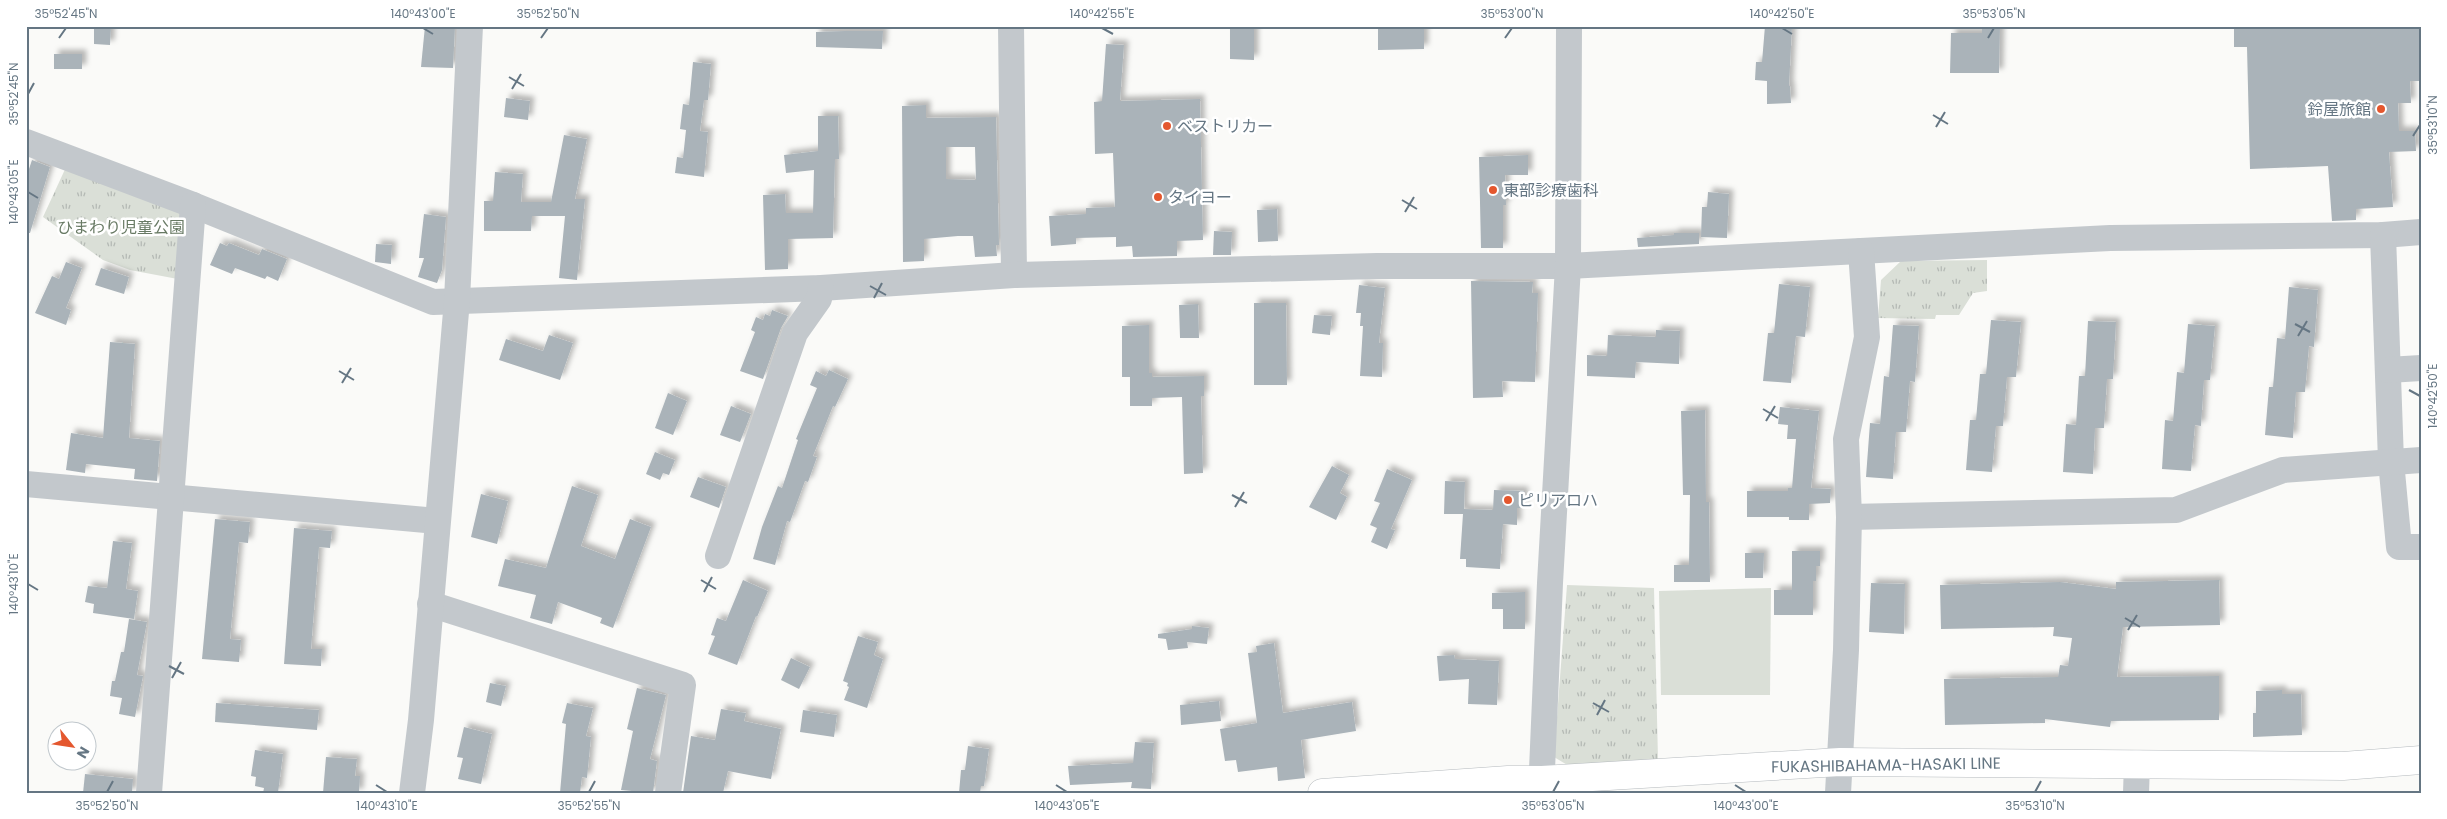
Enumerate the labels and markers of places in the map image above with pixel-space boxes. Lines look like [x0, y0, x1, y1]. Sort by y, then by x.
place label: 鈴屋旅館 [2307, 98, 2371, 121]
marker: 鈴屋旅館 [2375, 103, 2387, 115]
place label: ベストリカー [1177, 115, 1273, 138]
marker: ベストリカー [1161, 120, 1173, 132]
place label: 東部診療歯科 [1503, 179, 1599, 202]
marker: 東部診療歯科 [1487, 184, 1499, 196]
place label: タイヨー [1168, 186, 1232, 209]
marker: タイヨー [1152, 191, 1164, 203]
place label: ピリアロハ [1518, 489, 1598, 512]
marker: ピリアロハ [1502, 494, 1514, 506]

